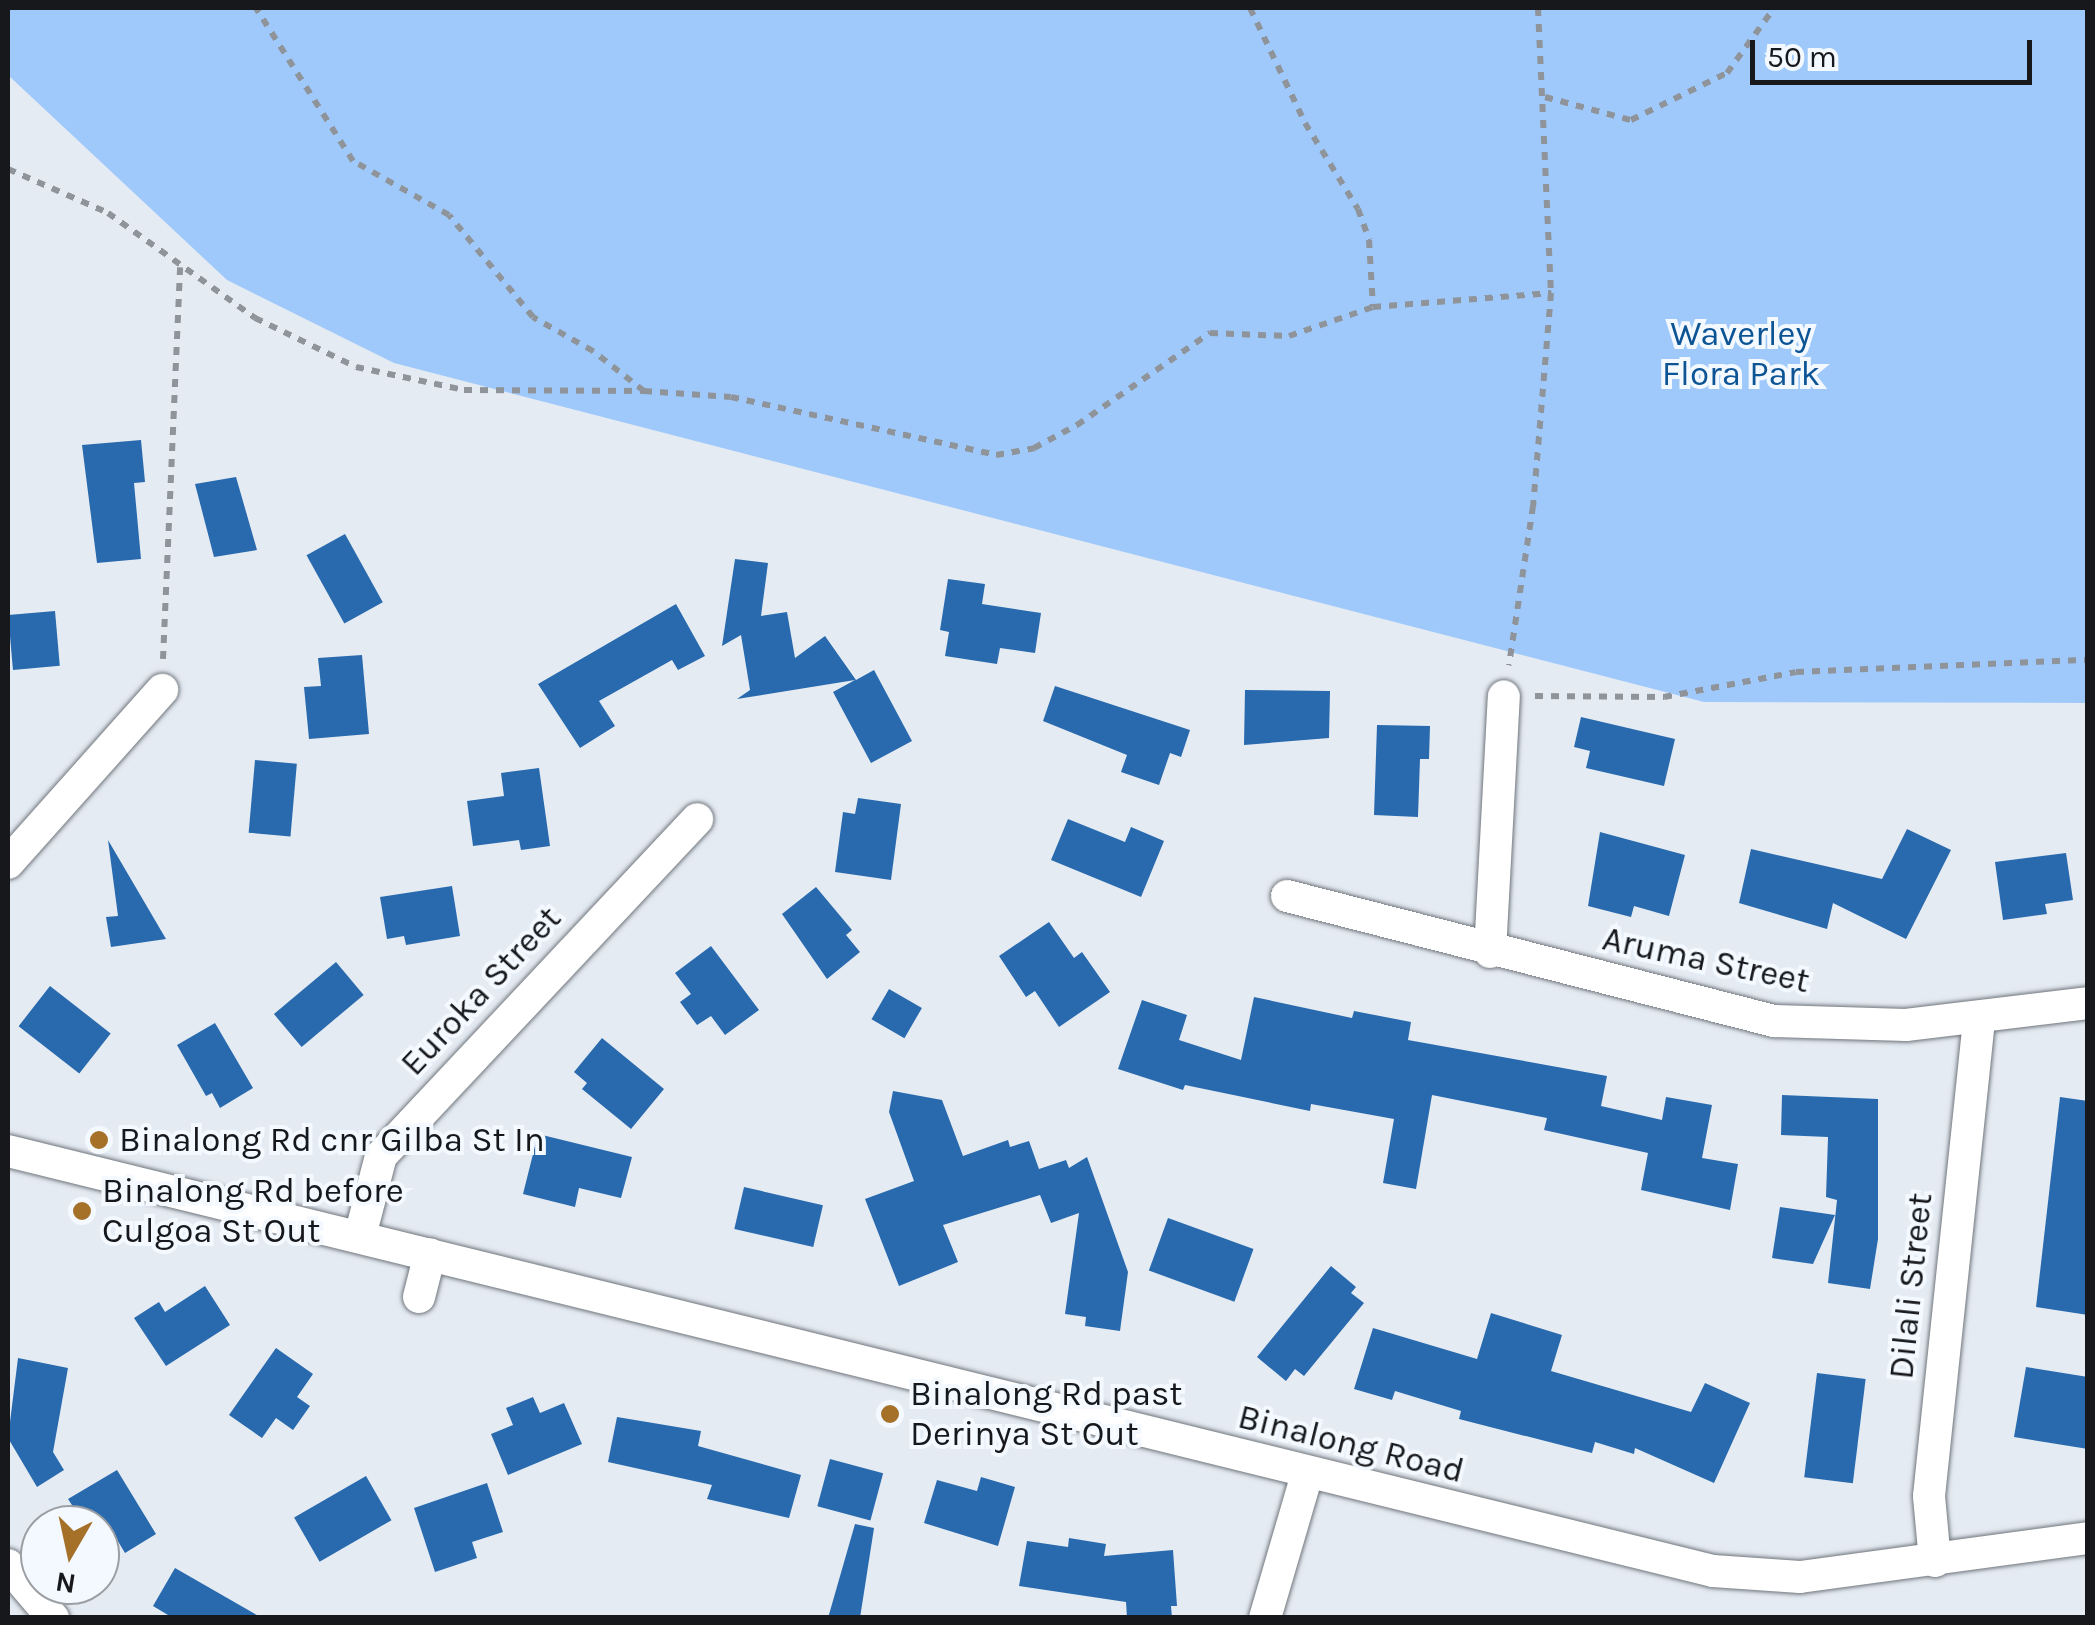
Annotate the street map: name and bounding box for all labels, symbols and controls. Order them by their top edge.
scale bar [1755,20,2038,82]
text: 50 m [1767,39,1837,75]
park label: Waverley Flora Park [1662,313,1820,395]
street label: Euroka Street [392,898,570,1084]
street label: Aruma Street [1599,918,1813,1002]
place label: Binalong Rd cnr Gilba St In [119,1119,545,1161]
marker: Binalong Rd cnr Gilba St In [88,1129,110,1151]
place label: Binalong Rd before Culgoa St Out [102,1170,404,1252]
street label: Dilali Street [1880,1191,1942,1381]
marker: Binalong Rd before Culgoa St Out [71,1200,93,1222]
place label: Binalong Rd past Derinya St Out [910,1373,1182,1455]
street label: Binalong Road [1234,1396,1468,1492]
marker: Binalong Rd past Derinya St Out [879,1403,901,1425]
north arrow [20,1505,120,1605]
text: N [53,1565,78,1601]

